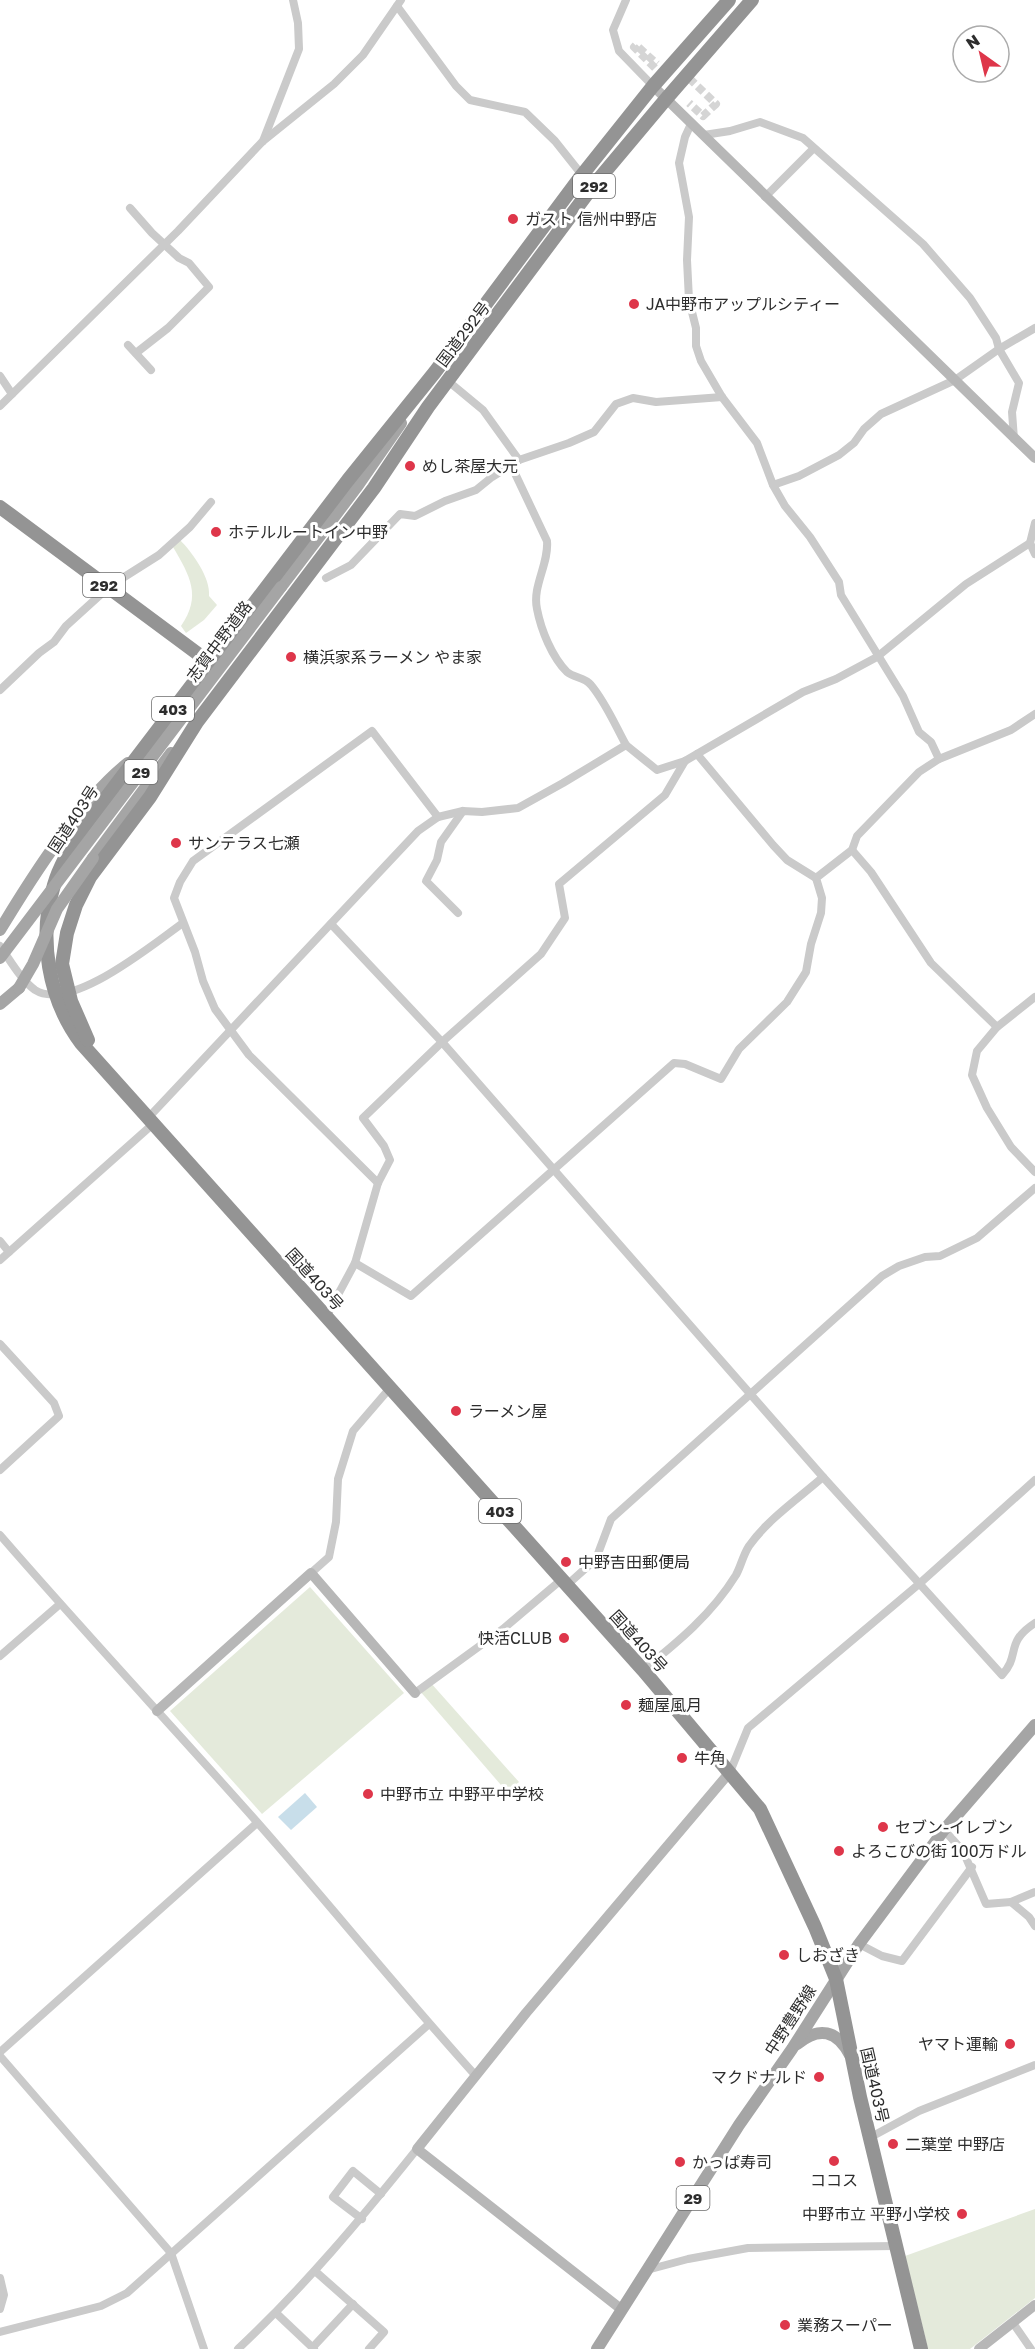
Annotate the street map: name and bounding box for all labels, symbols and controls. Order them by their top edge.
north arrow [951,24,1011,84]
text: N [962,30,983,53]
road number: 292 [573,174,615,198]
place label: ガスト 信州中野店 [525,209,657,229]
marker: ガスト 信州中野店 [506,212,520,226]
place label: JA中野市アップルシティー [646,294,840,314]
marker: JA中野市アップルシティー [627,297,641,311]
street label: 国道292号 [432,298,494,370]
place label: めし茶屋大元 [422,456,518,476]
marker: めし茶屋大元 [403,459,417,473]
place label: ホテルルートイン中野 [228,522,388,542]
marker: ホテルルートイン中野 [209,525,223,539]
road number: 292 [83,573,125,597]
street label: 志賀中野道路 [182,597,256,685]
place label: 横浜家系ラーメン やま家 [303,647,482,667]
marker: 横浜家系ラーメン やま家 [284,650,298,664]
road number: 403 [152,697,194,721]
road number: 29 [124,760,158,784]
street label: 国道403号 [44,781,102,857]
place label: サンテラス七瀬 [188,833,300,853]
marker: サンテラス七瀬 [169,836,183,850]
street label: 国道403号 [282,1244,348,1314]
place label: ラーメン屋 [468,1401,547,1421]
marker: ラーメン屋 [449,1404,463,1418]
road number: 403 [479,1499,521,1523]
place label: 中野吉田郵便局 [578,1552,690,1572]
marker: 中野吉田郵便局 [559,1555,573,1569]
street label: 国道403号 [606,1606,672,1676]
place label: 快活CLUB [478,1628,552,1648]
marker: 快活CLUB [557,1631,571,1645]
place label: 麺屋風月 [638,1695,702,1715]
marker: 麺屋風月 [619,1698,633,1712]
place label: 牛角 [694,1748,726,1768]
marker: 牛角 [675,1751,689,1765]
place label: 中野市立 中野平中学校 [380,1784,544,1804]
marker: 中野市立 中野平中学校 [361,1787,375,1801]
place label: セブン-イレブン [895,1817,1013,1837]
marker: セブン-イレブン [876,1820,890,1834]
place label: よろこびの街 100万ドル [851,1841,1027,1861]
marker: よろこびの街 100万ドル [832,1844,846,1858]
place label: しおざき [796,1945,860,1965]
marker: しおざき [777,1948,791,1962]
street label: 中野豊野線 [760,1981,820,2059]
place label: ヤマト運輸 [918,2034,998,2054]
marker: ヤマト運輸 [1003,2037,1017,2051]
street label: 国道403号 [857,2045,893,2125]
place label: マクドナルド [711,2067,807,2087]
marker: マクドナルド [812,2070,826,2084]
place label: 二葉堂 中野店 [905,2134,1005,2154]
marker: 二葉堂 中野店 [886,2137,900,2151]
place label: かっぱ寿司 [692,2152,772,2172]
marker: ココス [827,2154,841,2168]
marker: かっぱ寿司 [673,2155,687,2169]
place label: ココス [810,2170,858,2190]
road number: 29 [676,2186,710,2210]
place label: 中野市立 平野小学校 [802,2204,950,2224]
marker: 中野市立 平野小学校 [955,2207,969,2221]
place label: 業務スーパー [797,2315,893,2335]
marker: 業務スーパー [778,2318,792,2332]

